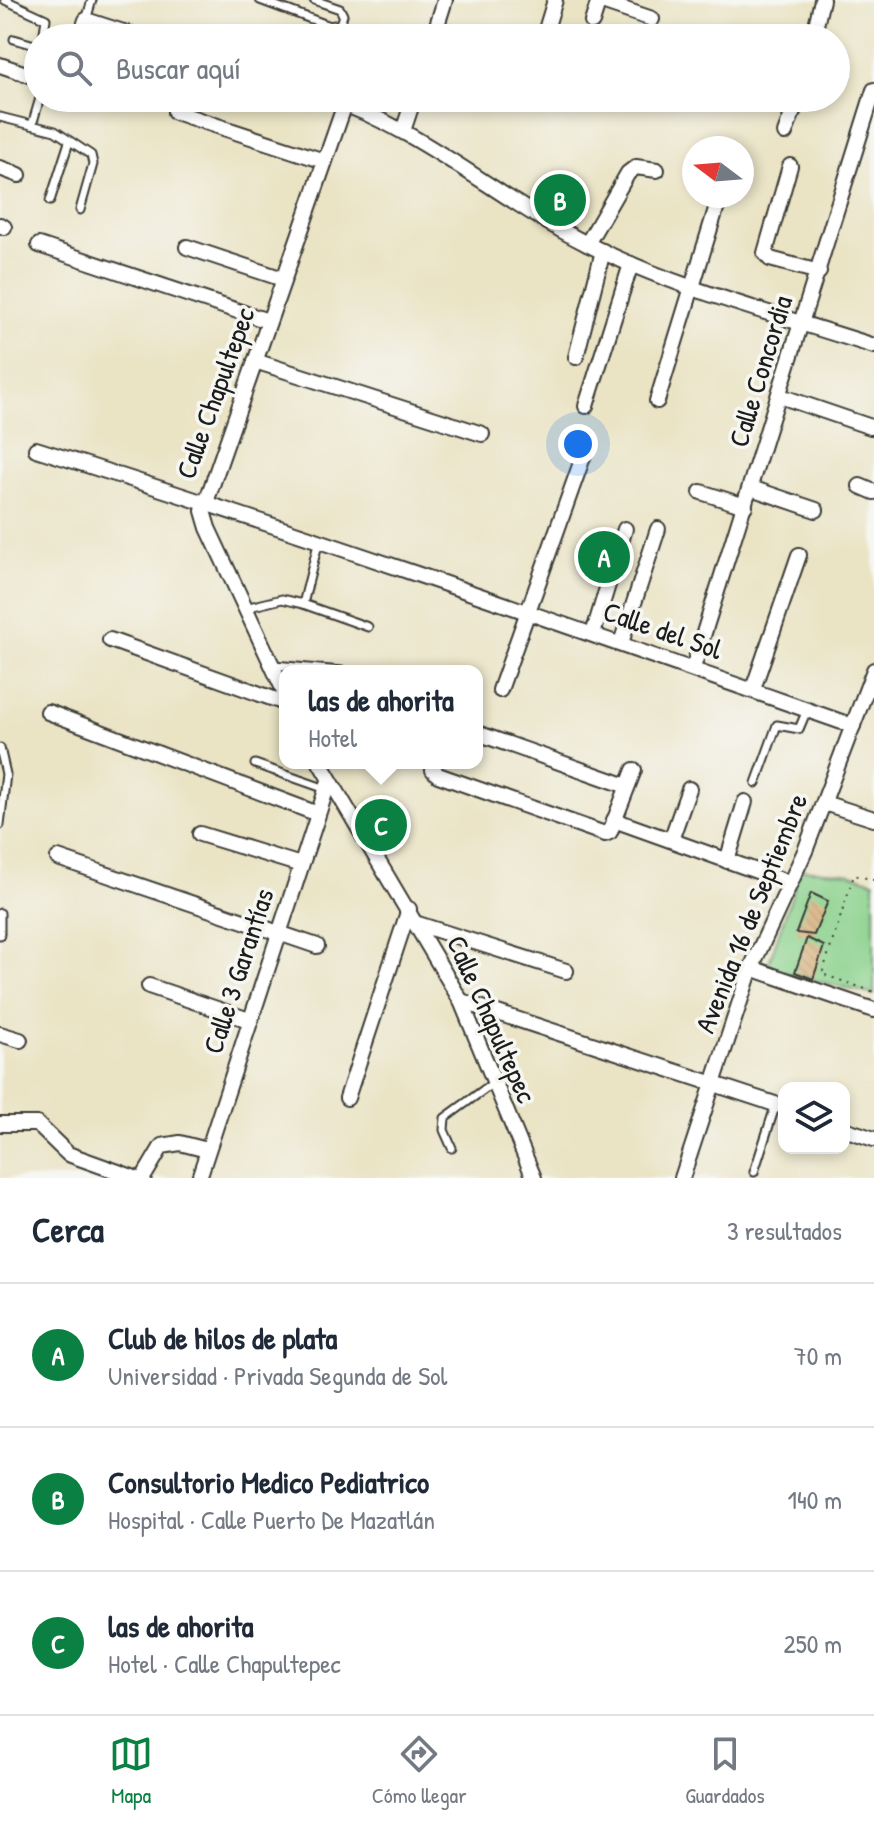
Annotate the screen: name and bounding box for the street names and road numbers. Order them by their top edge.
street label: Calle Concordia [719,291,801,451]
street label: Calle Chapultepec [166,302,264,484]
street label: Calle del Sol [598,592,728,668]
street label: Avenida 16 de Septiembre [686,788,816,1038]
street label: Calle 3 Garantías [193,884,283,1058]
street label: Calle Chapultepec [438,929,546,1109]

